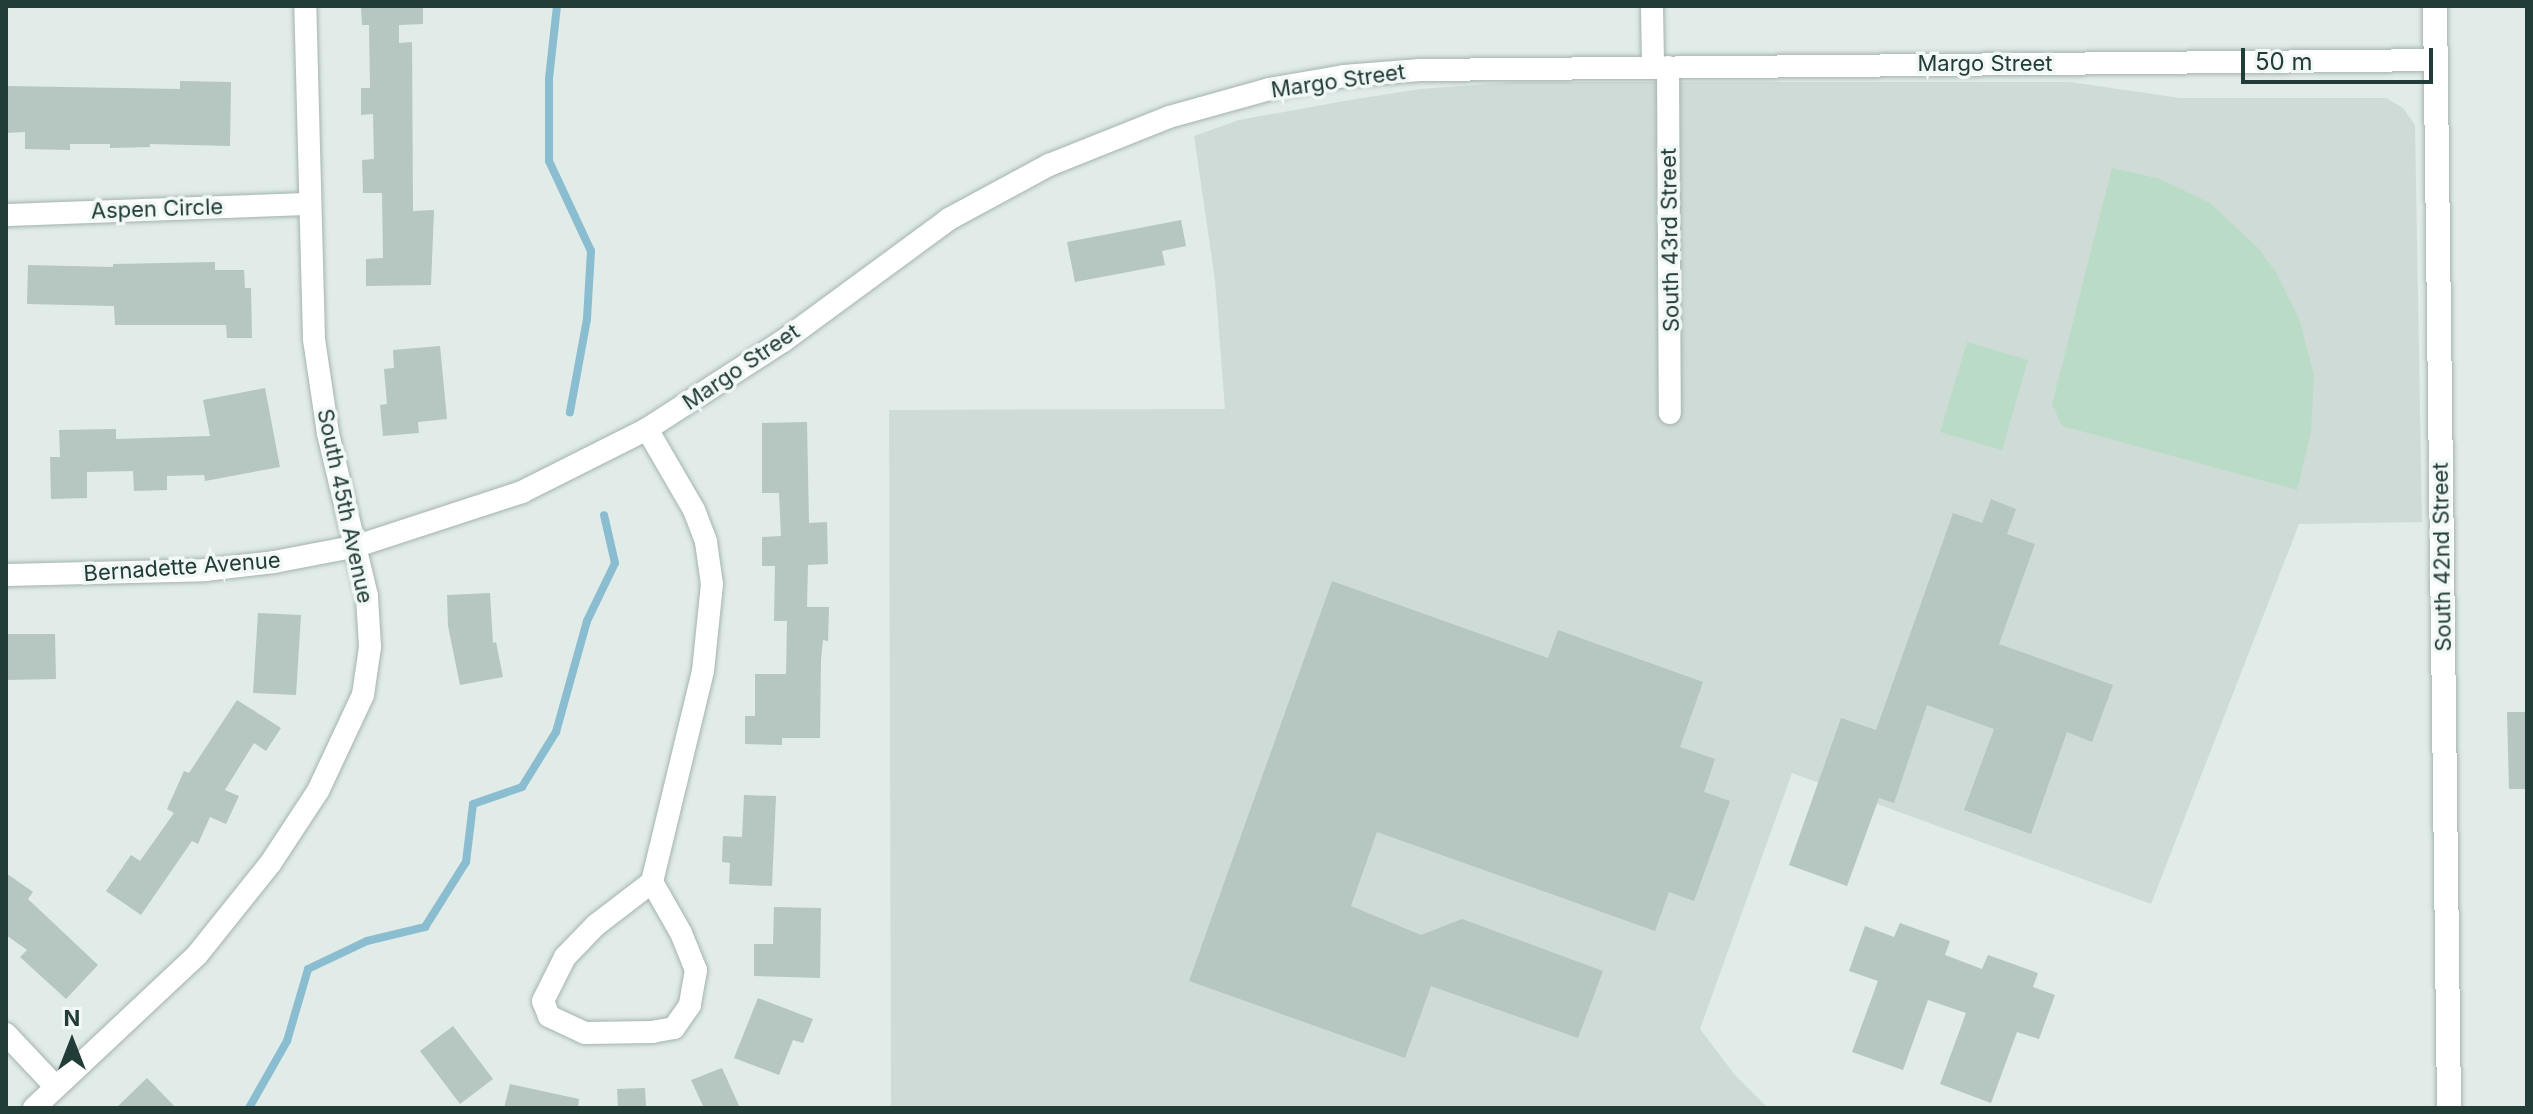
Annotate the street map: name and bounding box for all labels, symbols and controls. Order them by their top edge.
scale bar [2245,32,2437,82]
text: 50 m [2255,47,2313,76]
street label: Margo Street [1917,51,2053,77]
street label: Margo Street [1269,59,1407,103]
street label: South 43rd Street [1655,148,1685,332]
street label: Aspen Circle [90,193,224,225]
street label: Margo Street [678,318,804,416]
street label: South 45th Avenue [312,406,378,606]
street label: South 42nd Street [2427,462,2457,652]
street label: Bernadette Avenue [83,547,281,587]
north arrow [32,1002,112,1082]
text: N [64,1005,80,1031]

